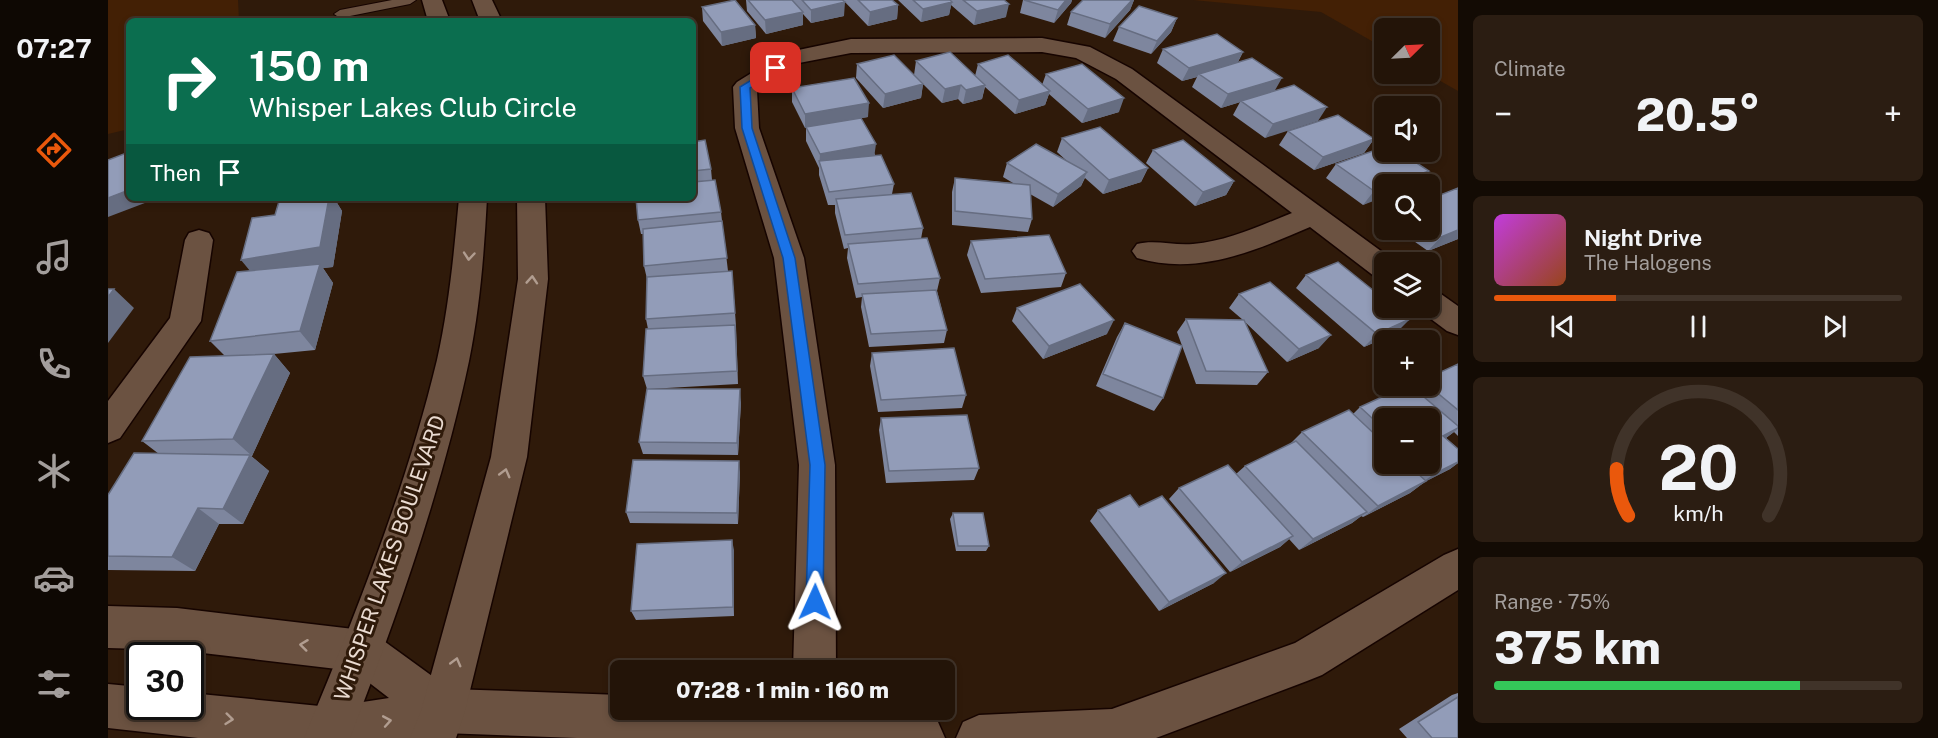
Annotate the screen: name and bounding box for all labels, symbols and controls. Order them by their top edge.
north arrow [1374,18,1440,84]
map controls [1374,18,1440,474]
text: 07:27 [16,32,92,64]
text: 150 m [249,41,369,90]
icon: right [150,42,228,120]
pin [750,42,801,93]
icon: arrive [759,51,792,84]
text: Climate [1494,57,1566,81]
text: 20.5° [1636,88,1760,141]
text: Whisper Lakes Club Circle [249,91,577,123]
text: − [1494,95,1512,133]
text: + [1884,95,1902,133]
button: sound [1374,96,1440,162]
icon: directions [33,129,75,171]
icon: arrive [213,156,246,189]
text: Then [150,160,201,186]
button: search [1374,174,1440,240]
text: Night Drive [1584,225,1702,251]
icon: music [33,236,75,278]
text: The Halogens [1584,251,1712,275]
one-way arrow [463,252,476,261]
button: layers [1374,252,1440,318]
one-way arrow [525,276,538,285]
icon: previous [1546,310,1579,343]
icon: pause [1682,310,1715,343]
icon: next [1818,310,1851,343]
button: + [1374,330,1440,396]
icon: phone [33,343,75,385]
button: − [1374,408,1440,474]
street label: WHISPER LAKES BOULEVARD [329,412,450,704]
text: 20 [1658,432,1738,505]
icon: climate [33,450,75,492]
one-way arrow [498,468,510,479]
text: km/h [1673,502,1723,527]
icon: car [33,557,75,599]
position arrow [783,570,847,634]
text: Range · 75% [1494,590,1610,614]
text: 375 km [1494,621,1661,674]
one-way arrow [300,639,309,652]
speed limit sign: 30 [126,642,204,720]
one-way arrow [449,657,461,668]
icon: filters [33,663,75,705]
text: 07:28 · 1 min · 160 m [676,677,889,703]
one-way arrow [224,712,233,725]
one-way arrow [382,715,391,727]

